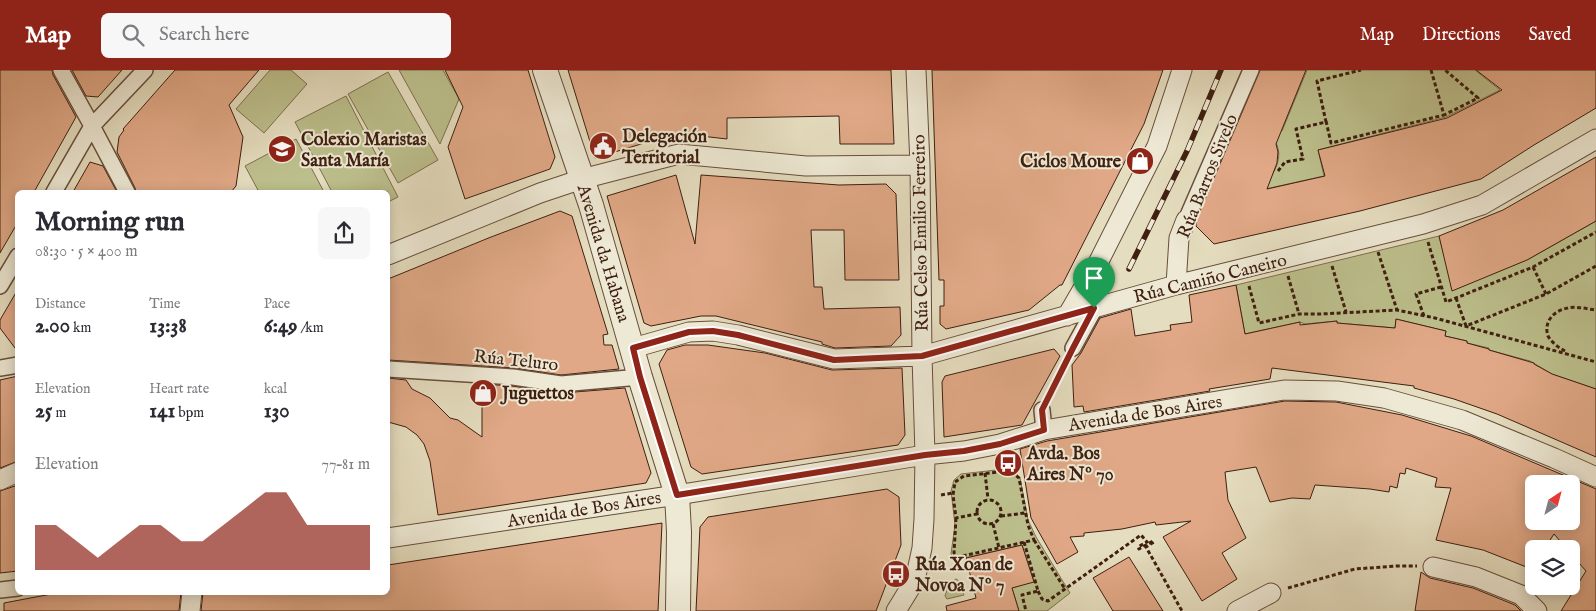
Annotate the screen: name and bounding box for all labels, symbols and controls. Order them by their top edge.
search box [101,13,451,58]
text: Map [25,20,71,51]
icon: search [119,21,147,49]
text: Search here [159,23,250,47]
text: Map [1360,24,1394,47]
text: Directions [1422,24,1500,47]
text: Saved [1528,24,1571,47]
street label: Rúa Barros Sivelo [1173,111,1244,242]
place label: Delegación Territorial [621,126,707,170]
place label: Colexio Maristas Santa María [301,129,427,173]
public building icon: Delegación Territorial [588,131,618,161]
school or university icon: Colexio Maristas Santa María [267,134,297,164]
street label: Rúa Celso Emilio Ferreiro [908,134,935,332]
shop icon: Ciclos Moure [1125,146,1155,176]
place label: Ciclos Moure [1020,151,1122,174]
street label: Avenida da Habana [570,181,635,325]
text: Morning run [35,205,185,240]
button: share [318,207,370,259]
text: 08:30 · 5 × 400 m [35,242,138,262]
street label: Rúa Camiño Caneiro [1131,249,1290,310]
pin [1073,257,1115,308]
icon: arrive [1080,264,1108,292]
text: Distance [35,295,86,313]
text: Time [149,295,180,313]
text: Pace [264,295,290,313]
text: 2.00 [35,313,70,340]
text: 13:38 [149,313,187,340]
text: 6:49 [264,313,298,340]
text: km [70,319,91,337]
text: /km [298,319,324,337]
street label: Rúa Teluro [472,346,560,377]
shop icon: Juguettos [468,378,498,408]
text: Elevation [35,380,91,398]
text: Heart rate [149,380,209,398]
text: kcal [264,380,287,398]
place label: Juguettos [500,383,575,406]
street label: Avenida de Bos Aires [1066,391,1224,438]
text: 25 [35,398,52,425]
text: 141 [149,398,175,425]
text: 130 [264,398,290,425]
text: m [52,404,66,422]
text: bpm [175,404,204,422]
place label: Avda. Bos Aires Nº 70 [1026,443,1114,487]
bus stop icon: Avda. Bos Aires Nº 70 [993,448,1023,478]
text: Elevation [35,455,98,475]
text: 77–81 m [322,455,370,475]
north arrow [1525,475,1580,530]
map controls [1525,475,1580,595]
street label: Avenida de Bos Aires [505,487,663,534]
button: layers [1525,540,1580,595]
place label: Rúa Xoan de Novoa Nº 7 [914,554,1014,598]
bus stop icon: Rúa Xoan de Novoa Nº 7 [881,559,911,589]

